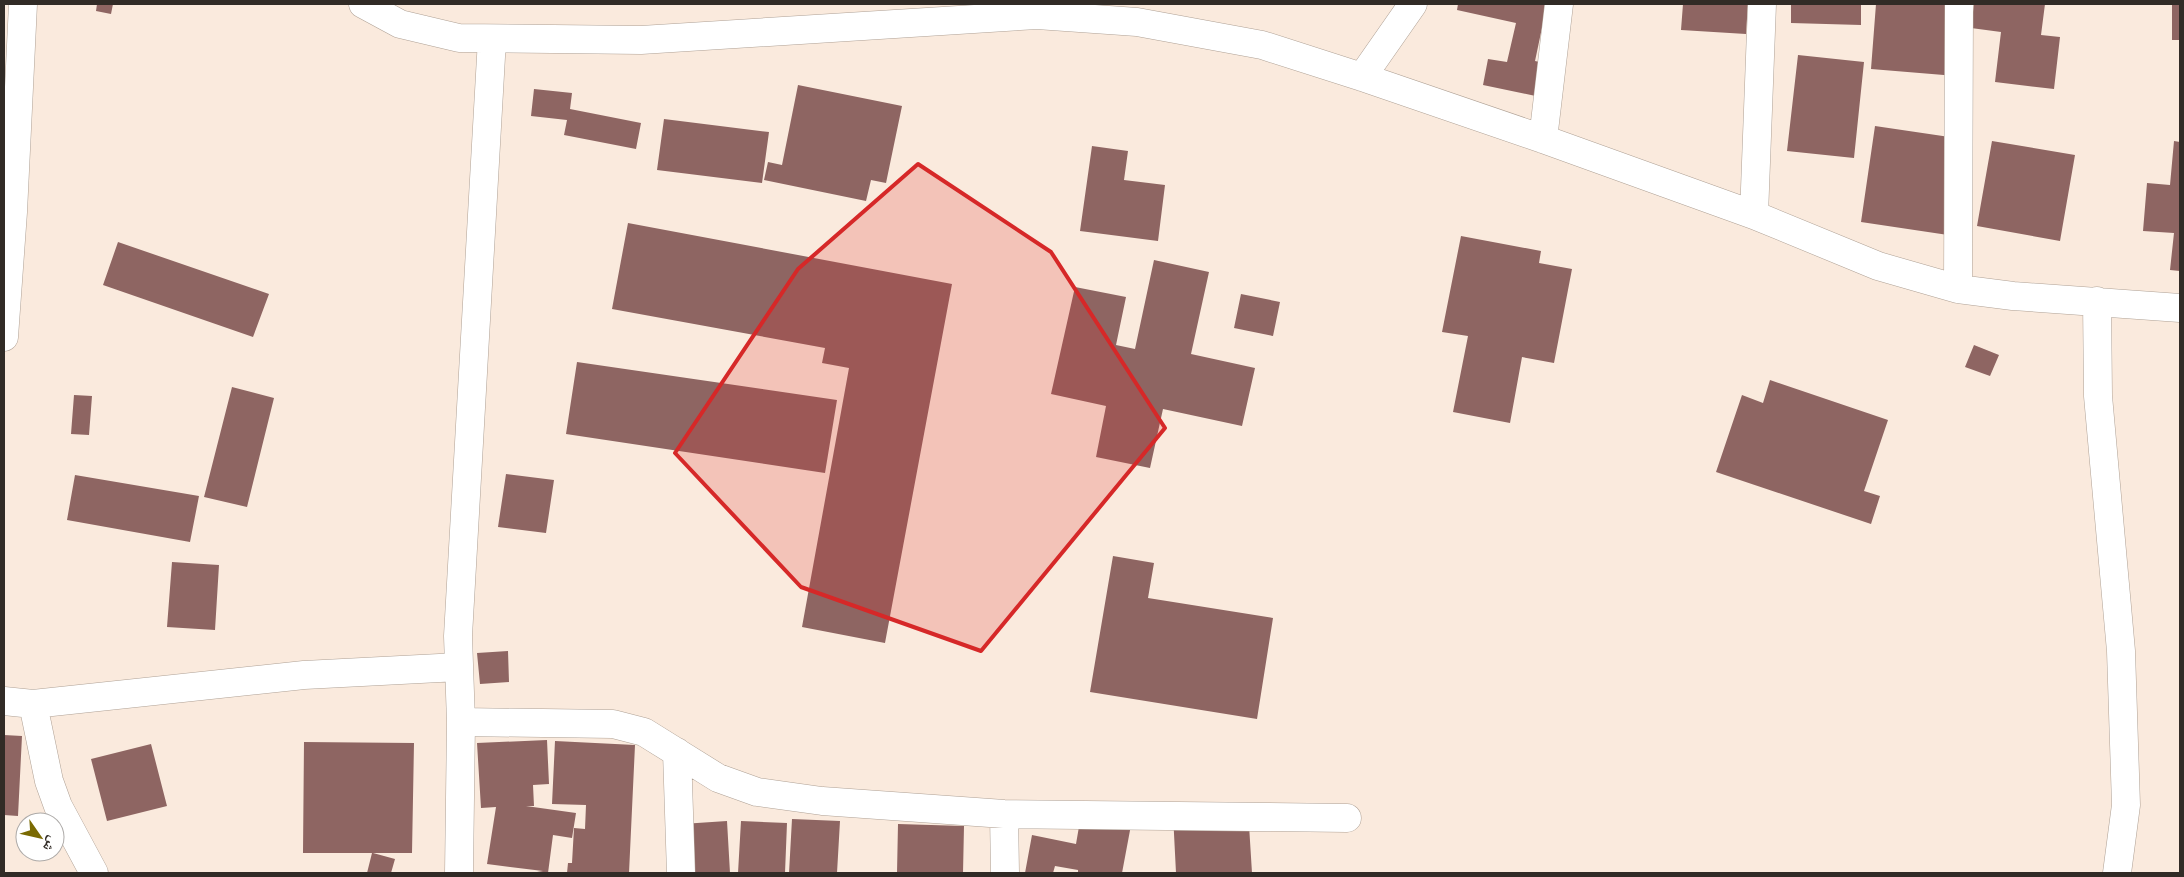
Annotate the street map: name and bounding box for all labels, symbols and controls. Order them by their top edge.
north arrow [15,812,65,862]
text: ش [39,833,62,855]

